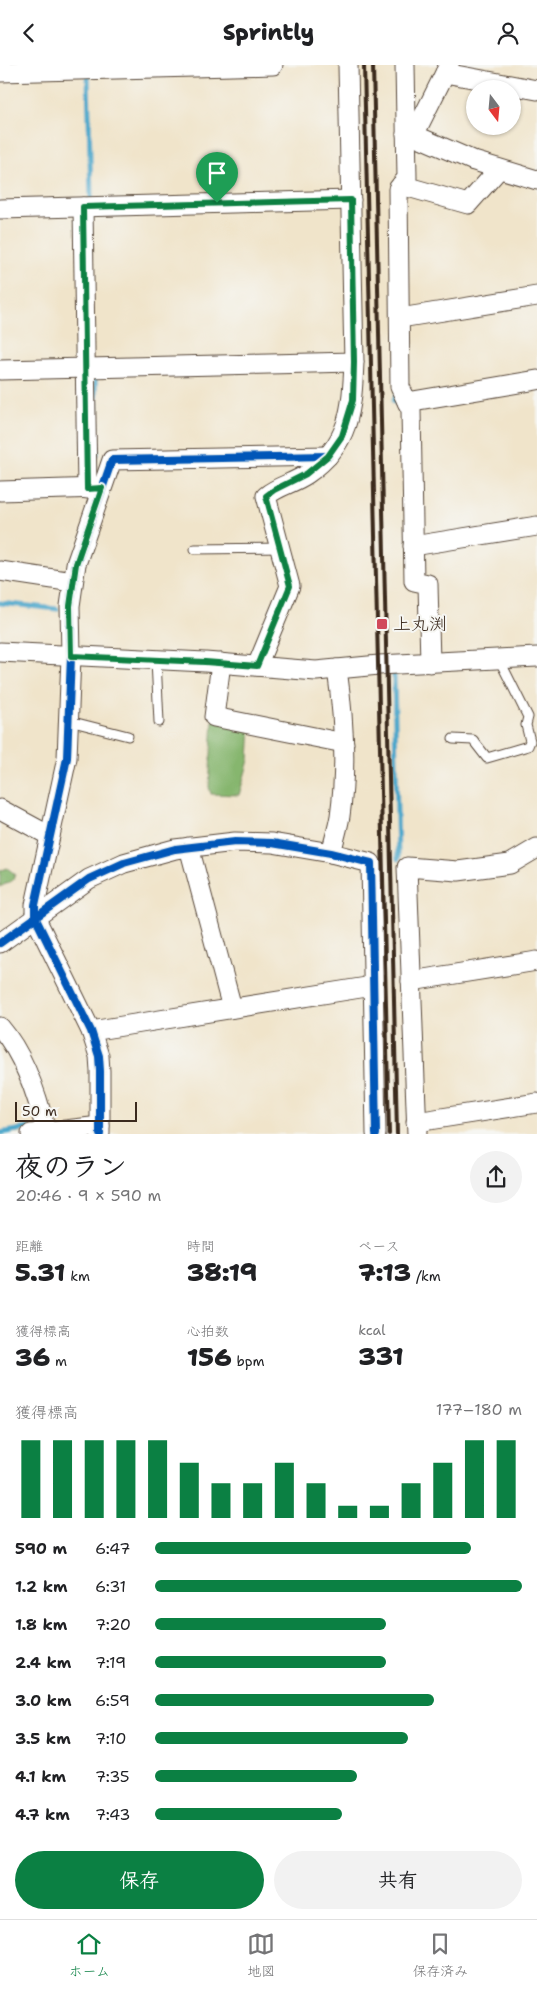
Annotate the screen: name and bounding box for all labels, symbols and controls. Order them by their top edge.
text: Sprintly [223,18,314,47]
icon: back [15,19,43,47]
icon: person [494,19,522,47]
north arrow [466,80,521,135]
map controls [466,80,521,135]
pin [196,152,238,203]
icon: arrive [203,159,231,187]
place label: 上丸渕 [393,612,447,636]
marker: 上丸渕 [375,617,389,631]
scale bar [15,1099,138,1122]
text: 50 m [22,1102,57,1120]
text: 夜のラン [15,1147,127,1185]
button: share [470,1151,522,1203]
text: 20:46 · 9 × 590 m [15,1185,161,1206]
text: 距離 [15,1237,43,1255]
text: 時間 [187,1237,215,1255]
text: ペース [358,1237,400,1255]
text: 5.31 [15,1255,65,1289]
text: 38:19 [187,1255,257,1289]
text: 7:13 [358,1255,411,1289]
text: km [65,1267,90,1285]
text: /km [411,1267,441,1285]
text: kcal [358,1321,386,1339]
text: 獲得標高 [15,1322,71,1340]
text: 心拍数 [187,1322,229,1340]
text: 331 [358,1339,404,1373]
text: 36 [15,1340,50,1374]
text: 156 [187,1340,232,1374]
text: m [50,1352,67,1370]
text: bpm [232,1352,265,1370]
text: 177–180 m [436,1399,522,1420]
text: 獲得標高 [15,1402,79,1423]
text: 590 m [15,1538,67,1559]
text: 6:47 [95,1538,130,1559]
text: 1.2 km [15,1576,68,1597]
text: 6:31 [95,1576,126,1597]
text: 1.8 km [15,1614,67,1635]
text: 7:20 [95,1614,131,1635]
text: 2.4 km [15,1652,71,1673]
text: 7:19 [95,1652,126,1673]
text: 3.0 km [15,1690,71,1711]
text: 6:59 [95,1690,130,1711]
text: 3.5 km [15,1728,71,1749]
text: 7:10 [95,1728,126,1749]
text: 4.1 km [15,1766,66,1787]
text: 7:35 [95,1766,130,1787]
text: 4.7 km [15,1804,70,1825]
text: 7:43 [95,1804,130,1825]
button: 保存 [15,1851,264,1909]
button: 共有 [274,1851,522,1909]
tab: ホーム [69,1930,110,1980]
tab: 地図 [247,1930,275,1980]
tab: 保存済み [412,1930,468,1980]

